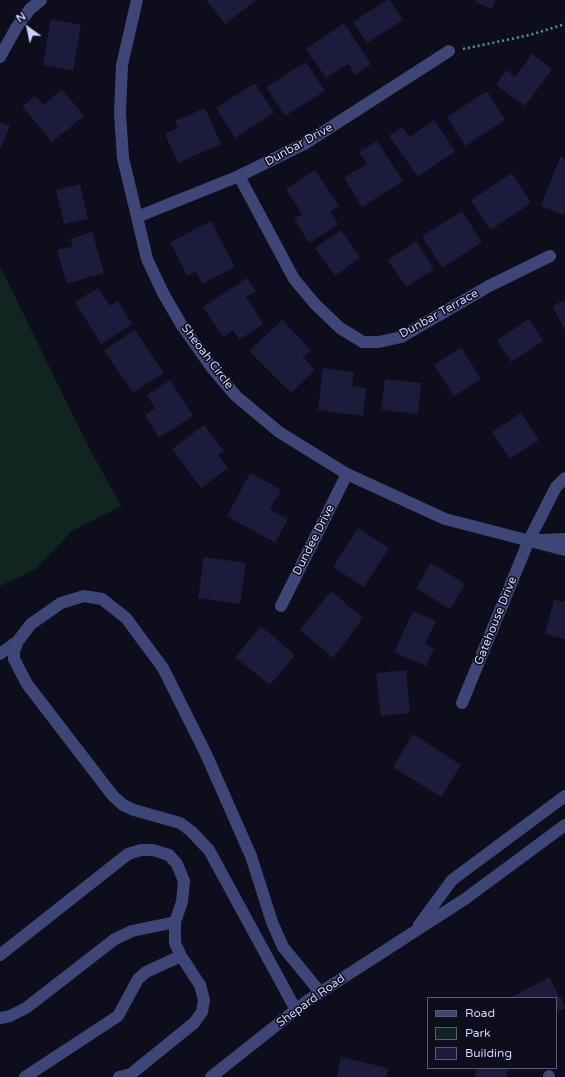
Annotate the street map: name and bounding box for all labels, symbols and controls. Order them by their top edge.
north arrow [8,8,48,48]
text: N [14,10,28,25]
street label: Dunbar Drive [263,120,335,170]
street label: Dunbar Terrace [397,286,481,342]
street label: Sheoah Circle [178,322,236,392]
street label: Dundee Drive [290,502,338,578]
street label: Gatehouse Drive [472,575,520,667]
street label: Shepard Road [274,971,348,1031]
legend [427,997,557,1069]
text: Road [465,1006,495,1020]
text: Park [465,1026,491,1040]
text: Building [465,1046,512,1060]

